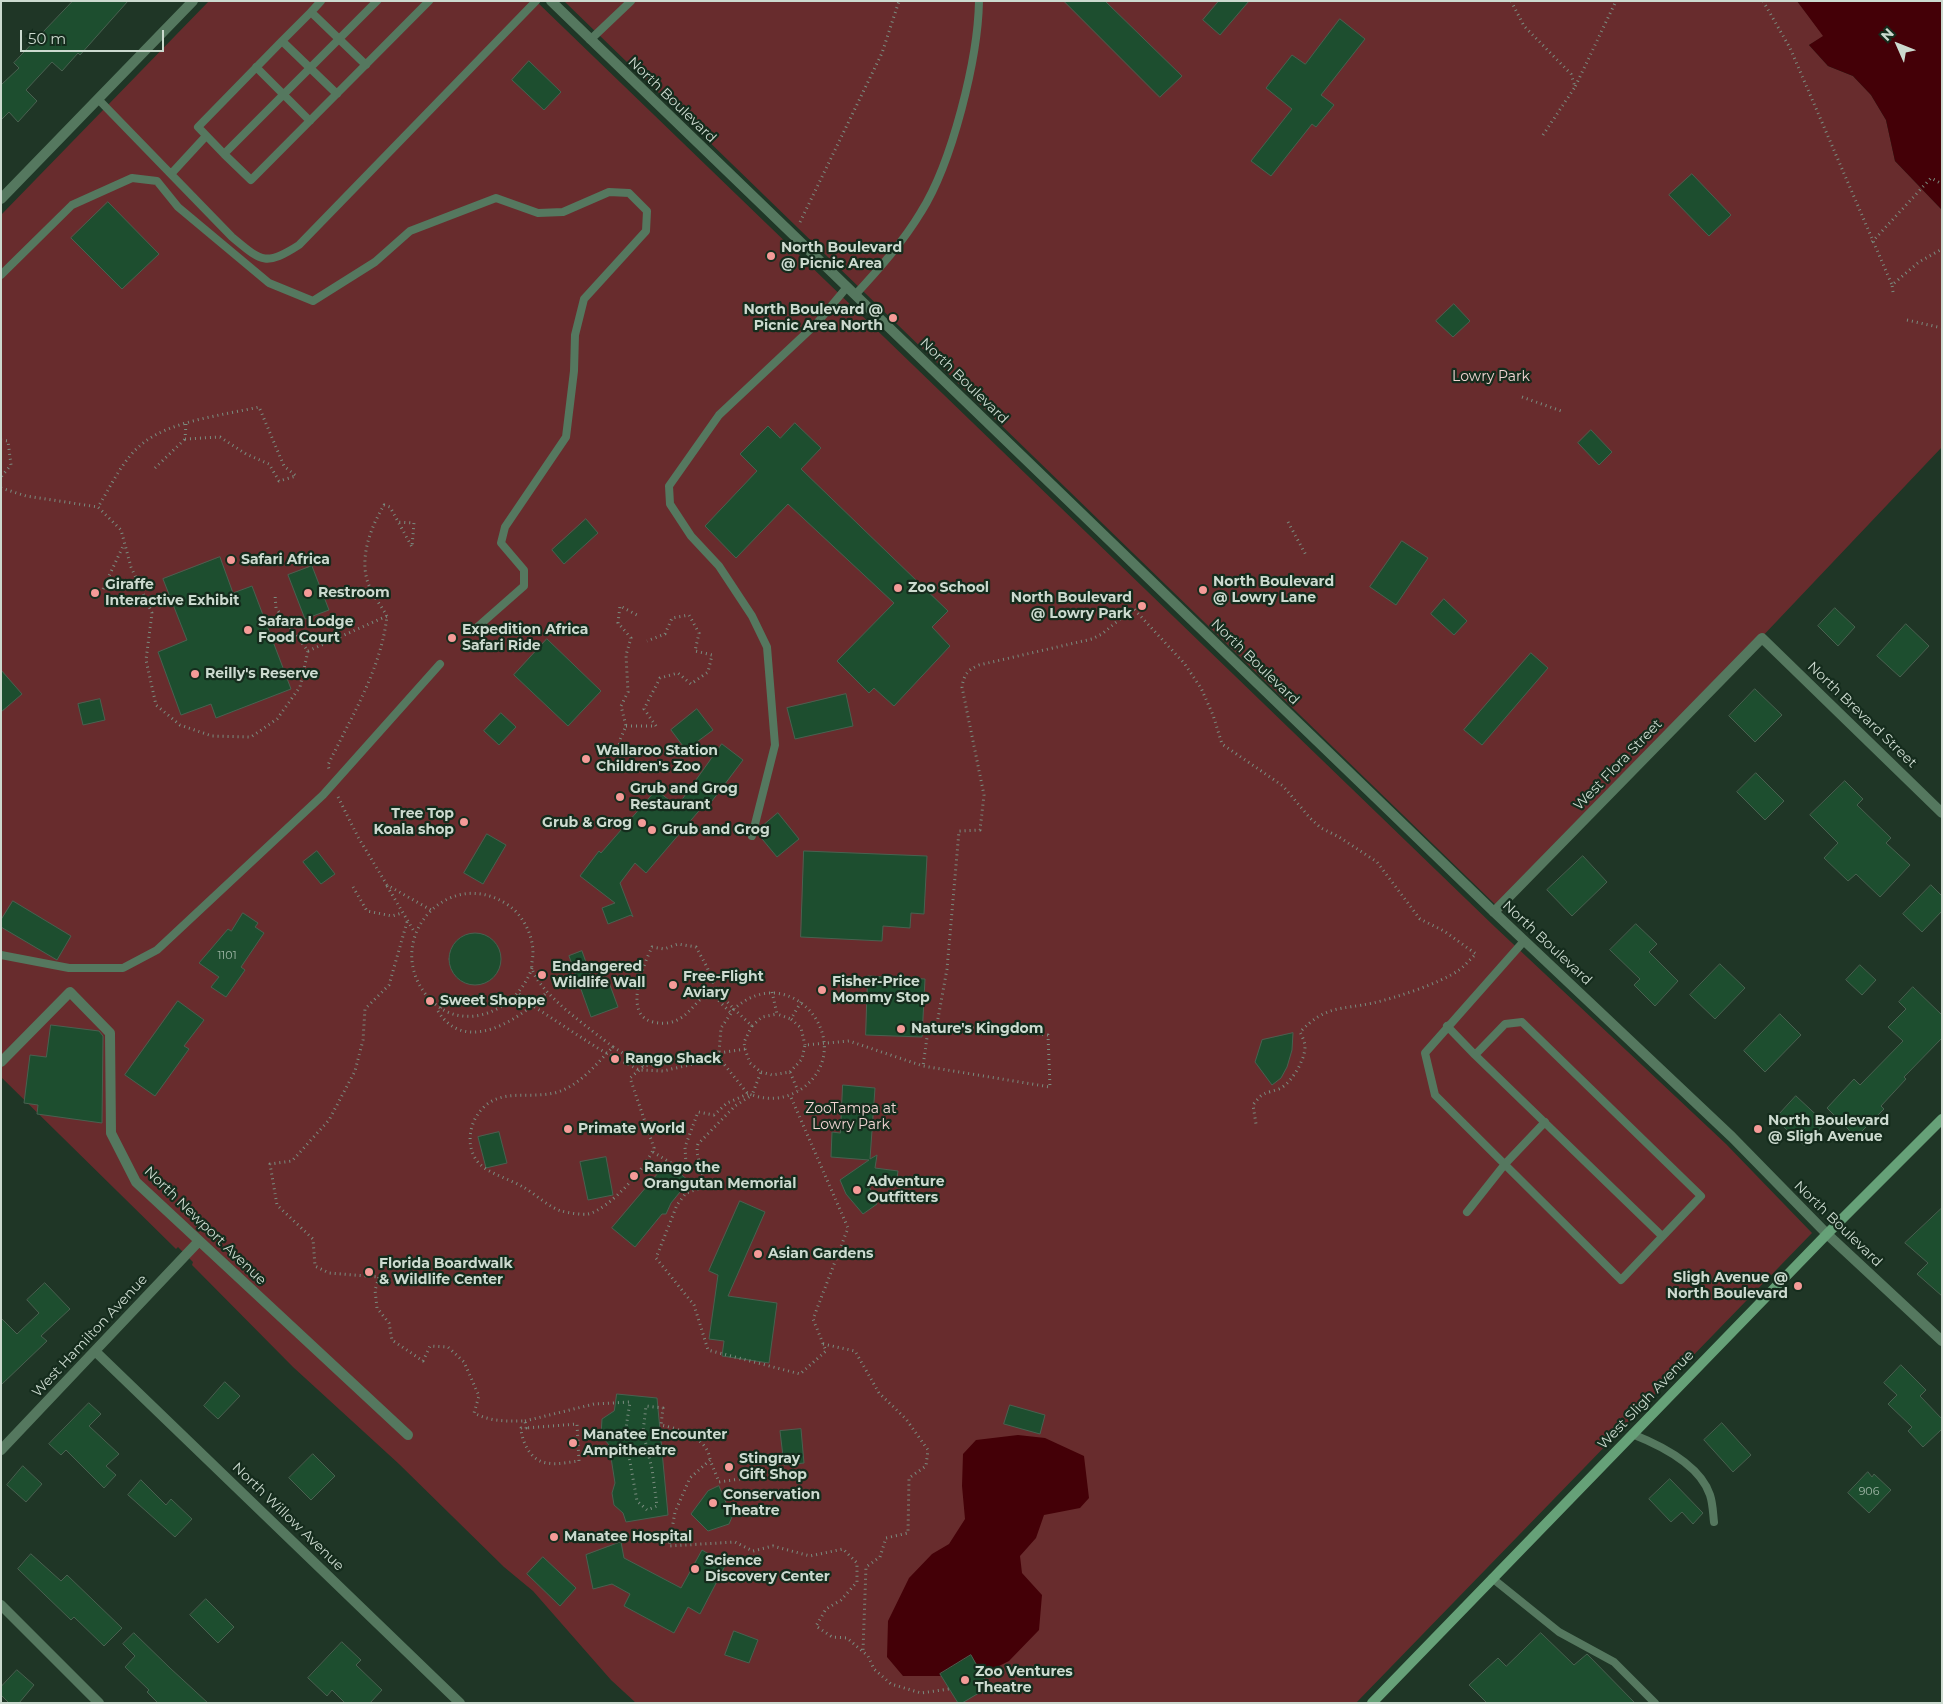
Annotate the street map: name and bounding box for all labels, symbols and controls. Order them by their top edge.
scale bar [22,20,166,52]
north arrow [1873,20,1923,70]
text: N [1877,24,1898,45]
text: 50 m [28,29,66,48]
street label: North Boulevard [624,54,720,146]
place label: North Boulevard @ Picnic Area [781,240,902,272]
marker: North Boulevard @ Picnic Area [765,250,777,262]
place label: North Boulevard @ Picnic Area North [743,302,883,334]
marker: North Boulevard @ Picnic Area North [887,312,899,324]
street label: North Boulevard [916,335,1012,427]
park label: Lowry Park [1452,369,1530,385]
place label: Safari Africa [241,552,330,568]
marker: Safari Africa [225,554,237,566]
place label: North Boulevard @ Lowry Lane [1213,574,1334,606]
place label: Giraffe Interactive Exhibit [105,577,239,610]
place label: Zoo School [908,580,989,596]
marker: Zoo School [892,582,904,594]
marker: North Boulevard @ Lowry Lane [1197,584,1209,596]
place label: Restroom [318,585,390,601]
marker: Giraffe Interactive Exhibit [89,587,101,599]
marker: Restroom [302,587,314,599]
place label: North Boulevard @ Lowry Park [1011,590,1132,622]
marker: North Boulevard @ Lowry Park [1136,600,1148,612]
place label: Safara Lodge Food Court [258,614,353,646]
street label: North Boulevard [1207,616,1303,708]
place label: Expedition Africa Safari Ride [462,622,588,654]
marker: Safara Lodge Food Court [242,624,254,636]
marker: Expedition Africa Safari Ride [446,632,458,644]
street label: North Brevard Street [1804,658,1920,772]
place label: Reilly's Reserve [205,666,318,682]
marker: Reilly's Reserve [189,668,201,680]
street label: West Flora Street [1570,716,1666,814]
place label: Wallaroo Station Children's Zoo [596,743,718,776]
marker: Wallaroo Station Children's Zoo [580,753,592,765]
place label: Grub and Grog Restaurant [630,781,738,814]
marker: Grub and Grog Restaurant [614,791,626,803]
place label: Tree Top Koala shop [373,806,454,839]
place label: Grub & Grog [542,815,632,831]
marker: Tree Top Koala shop [458,816,470,828]
marker: Grub & Grog [636,817,648,829]
place label: Grub and Grog [662,822,770,838]
marker: Grub and Grog [646,824,658,836]
street label: North Boulevard [1499,897,1595,989]
house number: 1101 [217,949,237,963]
place label: Endangered Wildlife Wall [552,959,645,992]
marker: Endangered Wildlife Wall [536,969,548,981]
place label: Free-Flight Aviary [683,969,764,1002]
place label: Fisher-Price Mommy Stop [832,974,930,1006]
marker: Free-Flight Aviary [667,979,679,991]
marker: Fisher-Price Mommy Stop [816,984,828,996]
place label: Sweet Shoppe [440,993,545,1009]
marker: Sweet Shoppe [424,995,436,1007]
place label: Nature's Kingdom [911,1021,1043,1037]
marker: Nature's Kingdom [895,1023,907,1035]
place label: Rango Shack [625,1051,721,1067]
marker: Rango Shack [609,1053,621,1065]
park label: ZooTampa at Lowry Park [805,1101,897,1134]
place label: North Boulevard @ Sligh Avenue [1768,1113,1889,1146]
place label: Primate World [578,1121,685,1137]
marker: Primate World [562,1123,574,1135]
marker: North Boulevard @ Sligh Avenue [1752,1123,1764,1135]
place label: Rango the Orangutan Memorial [644,1160,796,1192]
street label: North Newport Avenue [141,1163,269,1289]
marker: Rango the Orangutan Memorial [628,1170,640,1182]
place label: Adventure Outfitters [867,1174,944,1206]
street label: North Boulevard [1790,1178,1886,1270]
marker: Adventure Outfitters [851,1184,863,1196]
place label: Asian Gardens [768,1246,874,1262]
marker: Asian Gardens [752,1248,764,1260]
place label: Florida Boardwalk & Wildlife Center [379,1256,513,1288]
marker: Florida Boardwalk & Wildlife Center [363,1266,375,1278]
place label: Sligh Avenue @ North Boulevard [1667,1270,1788,1302]
street label: West Hamilton Avenue [29,1271,151,1401]
marker: Sligh Avenue @ North Boulevard [1792,1280,1804,1292]
street label: West Sligh Avenue [1594,1347,1698,1453]
place label: Manatee Encounter Ampitheatre [583,1427,727,1460]
marker: Manatee Encounter Ampitheatre [567,1437,579,1449]
place label: Stingray Gift Shop [739,1451,807,1484]
street label: North Willow Avenue [229,1459,347,1575]
marker: Stingray Gift Shop [723,1461,735,1473]
house number: 906 [1859,1485,1879,1499]
place label: Conservation Theatre [723,1487,820,1520]
marker: Conservation Theatre [707,1497,719,1509]
place label: Manatee Hospital [564,1529,692,1545]
marker: Manatee Hospital [548,1531,560,1543]
place label: Science Discovery Center [705,1553,830,1585]
marker: Science Discovery Center [689,1563,701,1575]
place label: Zoo Ventures Theatre [975,1664,1073,1696]
marker: Zoo Ventures Theatre [959,1674,971,1686]

